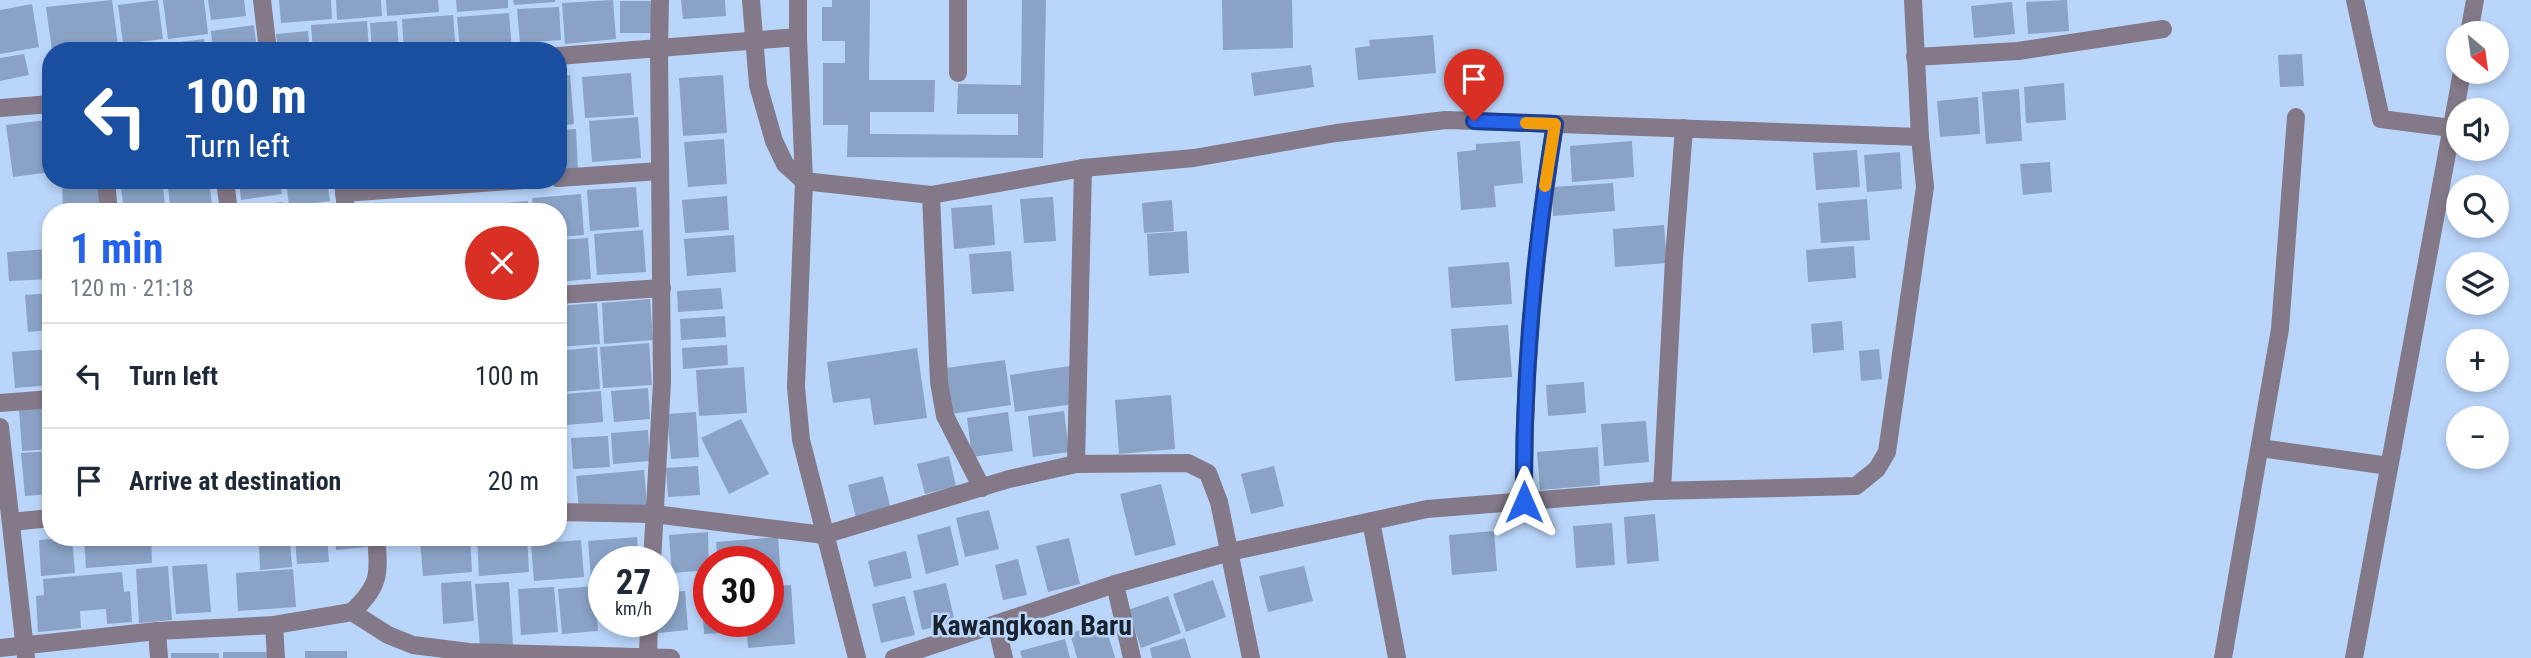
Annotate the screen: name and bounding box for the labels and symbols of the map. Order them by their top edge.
north arrow [2446,21,2510,84]
pin [1444,49,1504,121]
position arrow [1487,465,1561,539]
speed limit sign: 30 [693,546,784,637]
district label: Kawangkoan Baru [932,609,1132,642]

